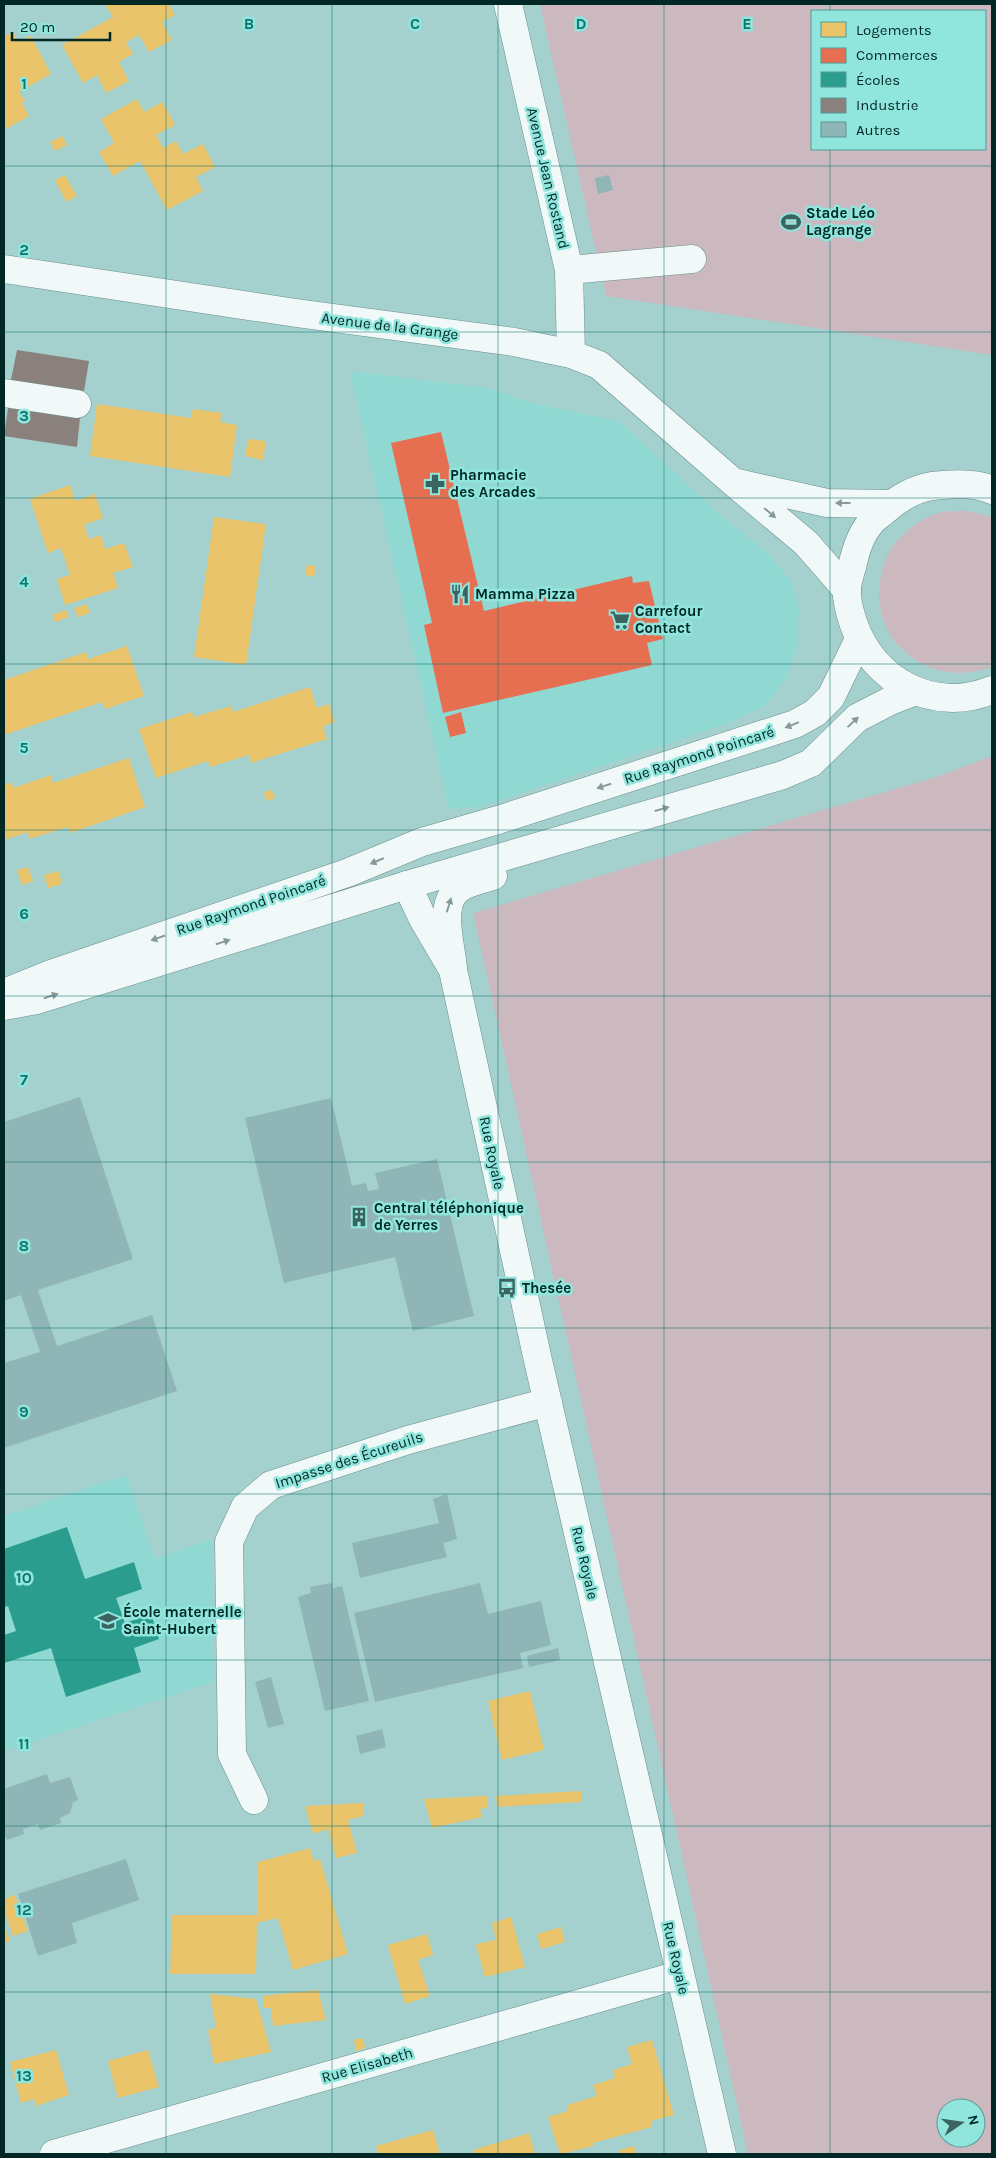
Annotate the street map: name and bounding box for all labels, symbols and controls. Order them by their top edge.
scale bar [12,10,110,42]
legend [811,10,986,150]
text: B [244,14,254,33]
text: C [410,14,420,33]
text: D [576,14,587,33]
text: E [742,14,752,33]
text: 20 m [20,18,55,36]
text: Logements [856,21,932,39]
text: Commerces [856,46,938,64]
text: Écoles [856,71,900,89]
text: 1 [21,74,27,93]
text: Industrie [856,96,918,114]
street label: Avenue Jean Rostand [523,105,573,251]
text: Autres [856,121,900,139]
place label: Stade Léo Lagrange [806,204,875,239]
sports icon: Stade Léo Lagrange [780,211,802,233]
text: 2 [19,240,29,259]
street label: Avenue de la Grange [321,309,459,343]
text: 3 [19,406,29,425]
place label: Pharmacie des Arcades [450,466,536,501]
pharmacy icon: Pharmacie des Arcades [424,473,446,495]
one-way arrow [835,499,851,507]
one-way arrow [763,507,776,518]
text: 4 [19,572,29,591]
restaurant icon: Mamma Pizza [449,583,471,605]
place label: Mamma Pizza [475,585,575,603]
place label: Carrefour Contact [635,602,702,637]
supermarket icon: Carrefour Contact [609,609,631,631]
one-way arrow [847,717,860,728]
one-way arrow [785,721,799,729]
street label: Rue Raymond Poincaré [622,722,776,788]
text: 5 [19,738,29,757]
one-way arrow [597,783,612,790]
one-way arrow [654,805,669,813]
one-way arrow [370,857,384,865]
street label: Rue Raymond Poincaré [174,871,328,939]
one-way arrow [445,897,453,912]
text: 6 [19,904,29,923]
one-way arrow [150,934,165,942]
one-way arrow [216,938,231,946]
one-way arrow [44,991,59,999]
text: 7 [20,1070,28,1089]
street label: Rue Royale [475,1115,509,1191]
place label: Central téléphonique de Yerres [374,1199,524,1234]
building icon: Central téléphonique de Yerres [348,1206,370,1228]
text: 8 [19,1236,29,1255]
bus stop icon: Thesée [496,1277,518,1299]
place label: Thesée [522,1279,571,1297]
text: 9 [19,1402,29,1421]
street label: Impasse des Écureuils [273,1428,425,1492]
street label: Rue Royale [568,1525,602,1601]
text: 10 [16,1568,32,1587]
place label: École maternelle Saint-Hubert [123,1602,242,1638]
school or university icon: École maternelle Saint-Hubert [97,1610,119,1632]
text: 11 [18,1734,30,1753]
text: 12 [16,1900,32,1919]
street label: Rue Royale [659,1920,693,1996]
street label: Rue Elisabeth [319,2043,415,2087]
text: 13 [16,2066,32,2085]
north arrow [936,2098,986,2148]
text: N [964,2113,983,2127]

